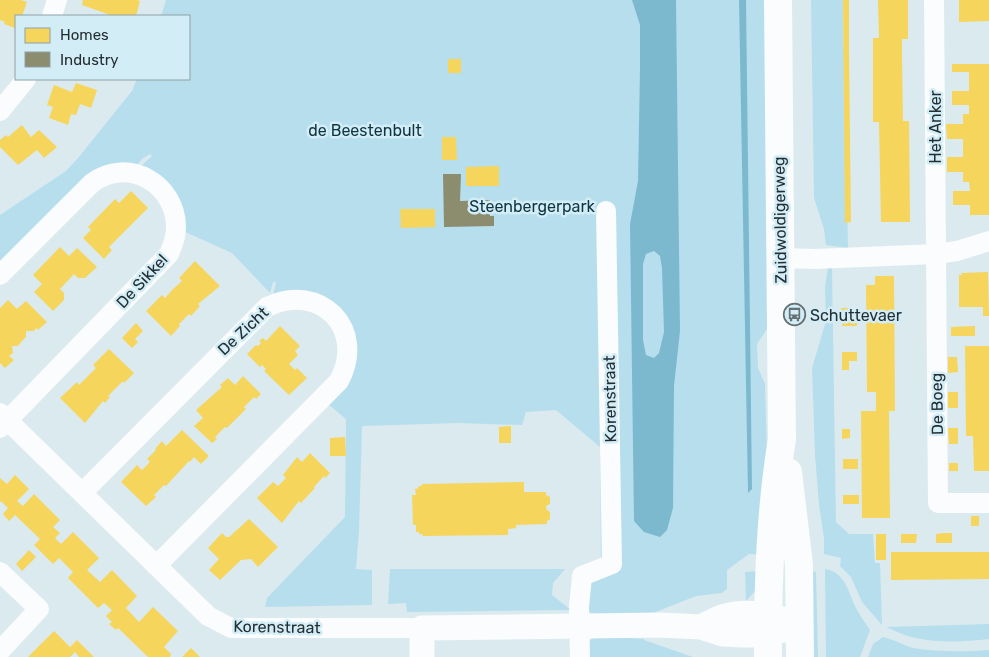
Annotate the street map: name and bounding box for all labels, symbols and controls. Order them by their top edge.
legend [15,15,190,80]
text: Homes [60,26,109,44]
text: Industry [60,51,119,69]
street label: Het Anker [926,90,945,164]
park label: de Beestenbult [308,121,422,140]
street label: Zuidwoldigerweg [769,156,791,284]
park label: Steenbergerpark [469,197,595,216]
street label: De Sikkel [112,250,172,312]
street label: De Zicht [214,303,272,359]
bus stop icon: Schuttevaer [782,303,806,327]
place label: Schuttevaer [810,306,902,325]
street label: Korenstraat [600,355,620,443]
street label: De Boeg [927,373,947,435]
street label: Korenstraat [233,617,321,637]

